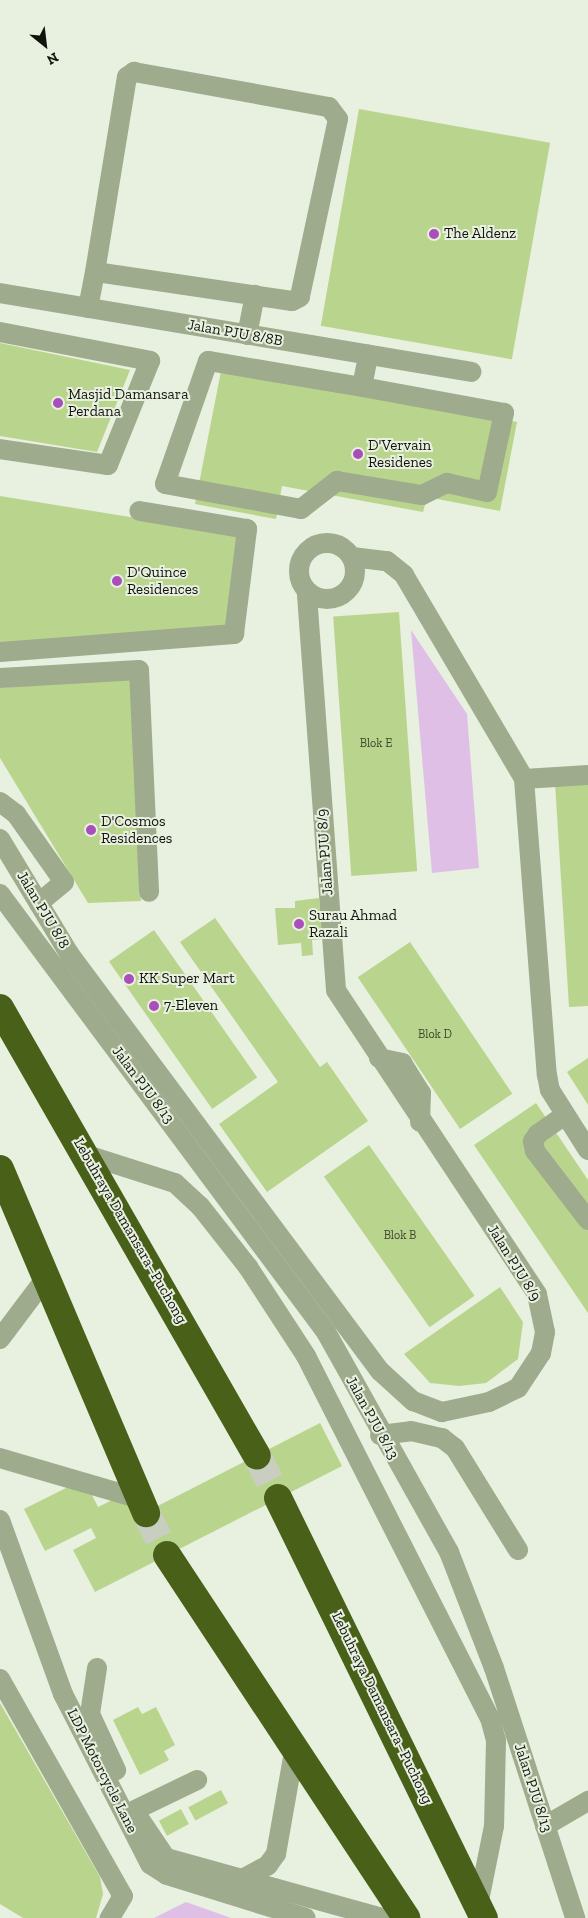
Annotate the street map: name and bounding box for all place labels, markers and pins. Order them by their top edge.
place label: The Aldenz [444,225,517,243]
marker: The Aldenz [428,228,440,240]
place label: Masjid Damansara Perdana [68,385,188,420]
marker: Masjid Damansara Perdana [52,397,64,409]
place label: D'Vervain Residenes [368,436,432,471]
marker: D'Vervain Residenes [352,448,364,460]
place label: D'Quince Residences [127,563,198,598]
marker: D'Quince Residences [111,575,123,587]
place label: D'Cosmos Residences [101,812,172,847]
marker: D'Cosmos Residences [85,824,97,836]
place label: Surau Ahmad Razali [309,906,397,941]
marker: Surau Ahmad Razali [293,918,305,930]
place label: KK Super Mart [139,970,235,988]
marker: KK Super Mart [123,973,135,985]
place label: 7-Eleven [164,997,218,1015]
marker: 7-Eleven [148,1000,160,1012]

